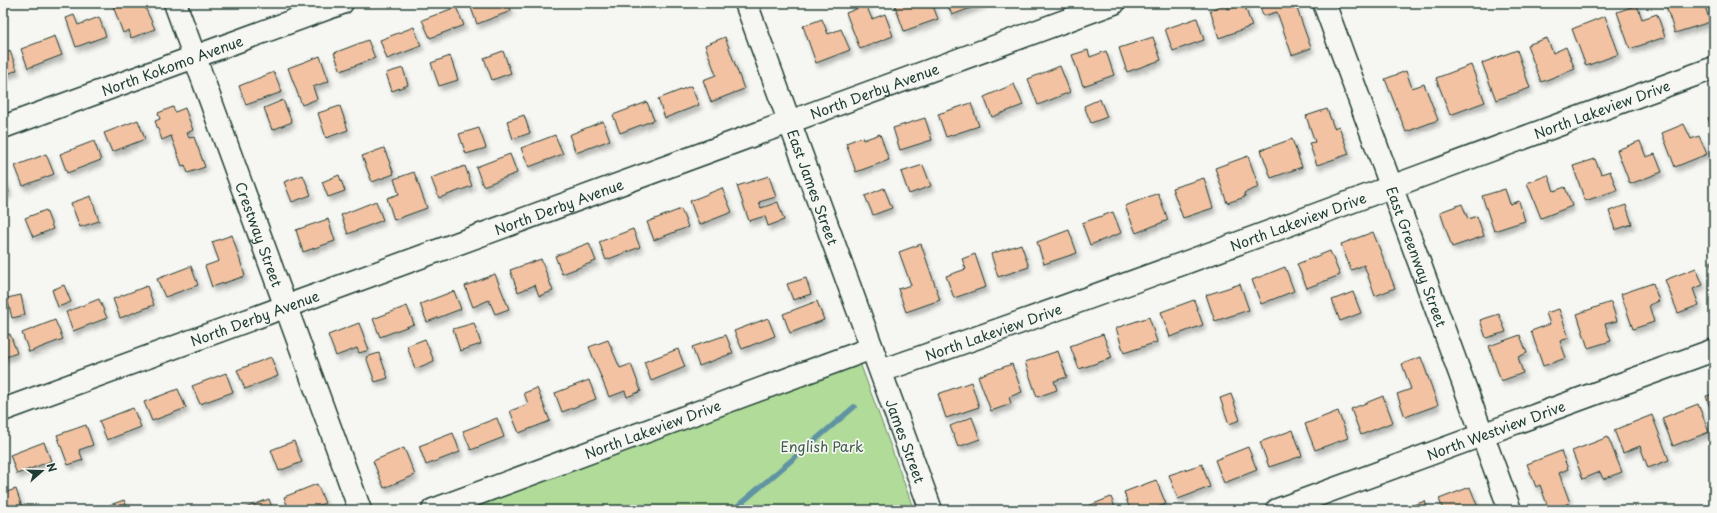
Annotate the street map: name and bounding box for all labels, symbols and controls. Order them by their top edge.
street label: North Kokomo Avenue [98,30,246,101]
street label: North Derby Avenue [807,57,942,124]
street label: North Lakeview Drive [1531,74,1673,144]
street label: East James Street [782,126,844,248]
street label: North Derby Avenue [491,173,627,240]
street label: Crestway Street [231,179,288,290]
street label: East Greenway Street [1382,183,1452,330]
street label: North Lakeview Drive [1227,187,1369,256]
street label: North Derby Avenue [187,284,322,351]
street label: North Lakeview Drive [922,298,1065,365]
street label: North Lakeview Drive [582,394,724,464]
street label: North Westview Drive [1424,395,1568,465]
street label: James Street [881,396,931,486]
park label: English Park [780,436,864,457]
north arrow [22,451,62,491]
text: N [42,460,61,475]

